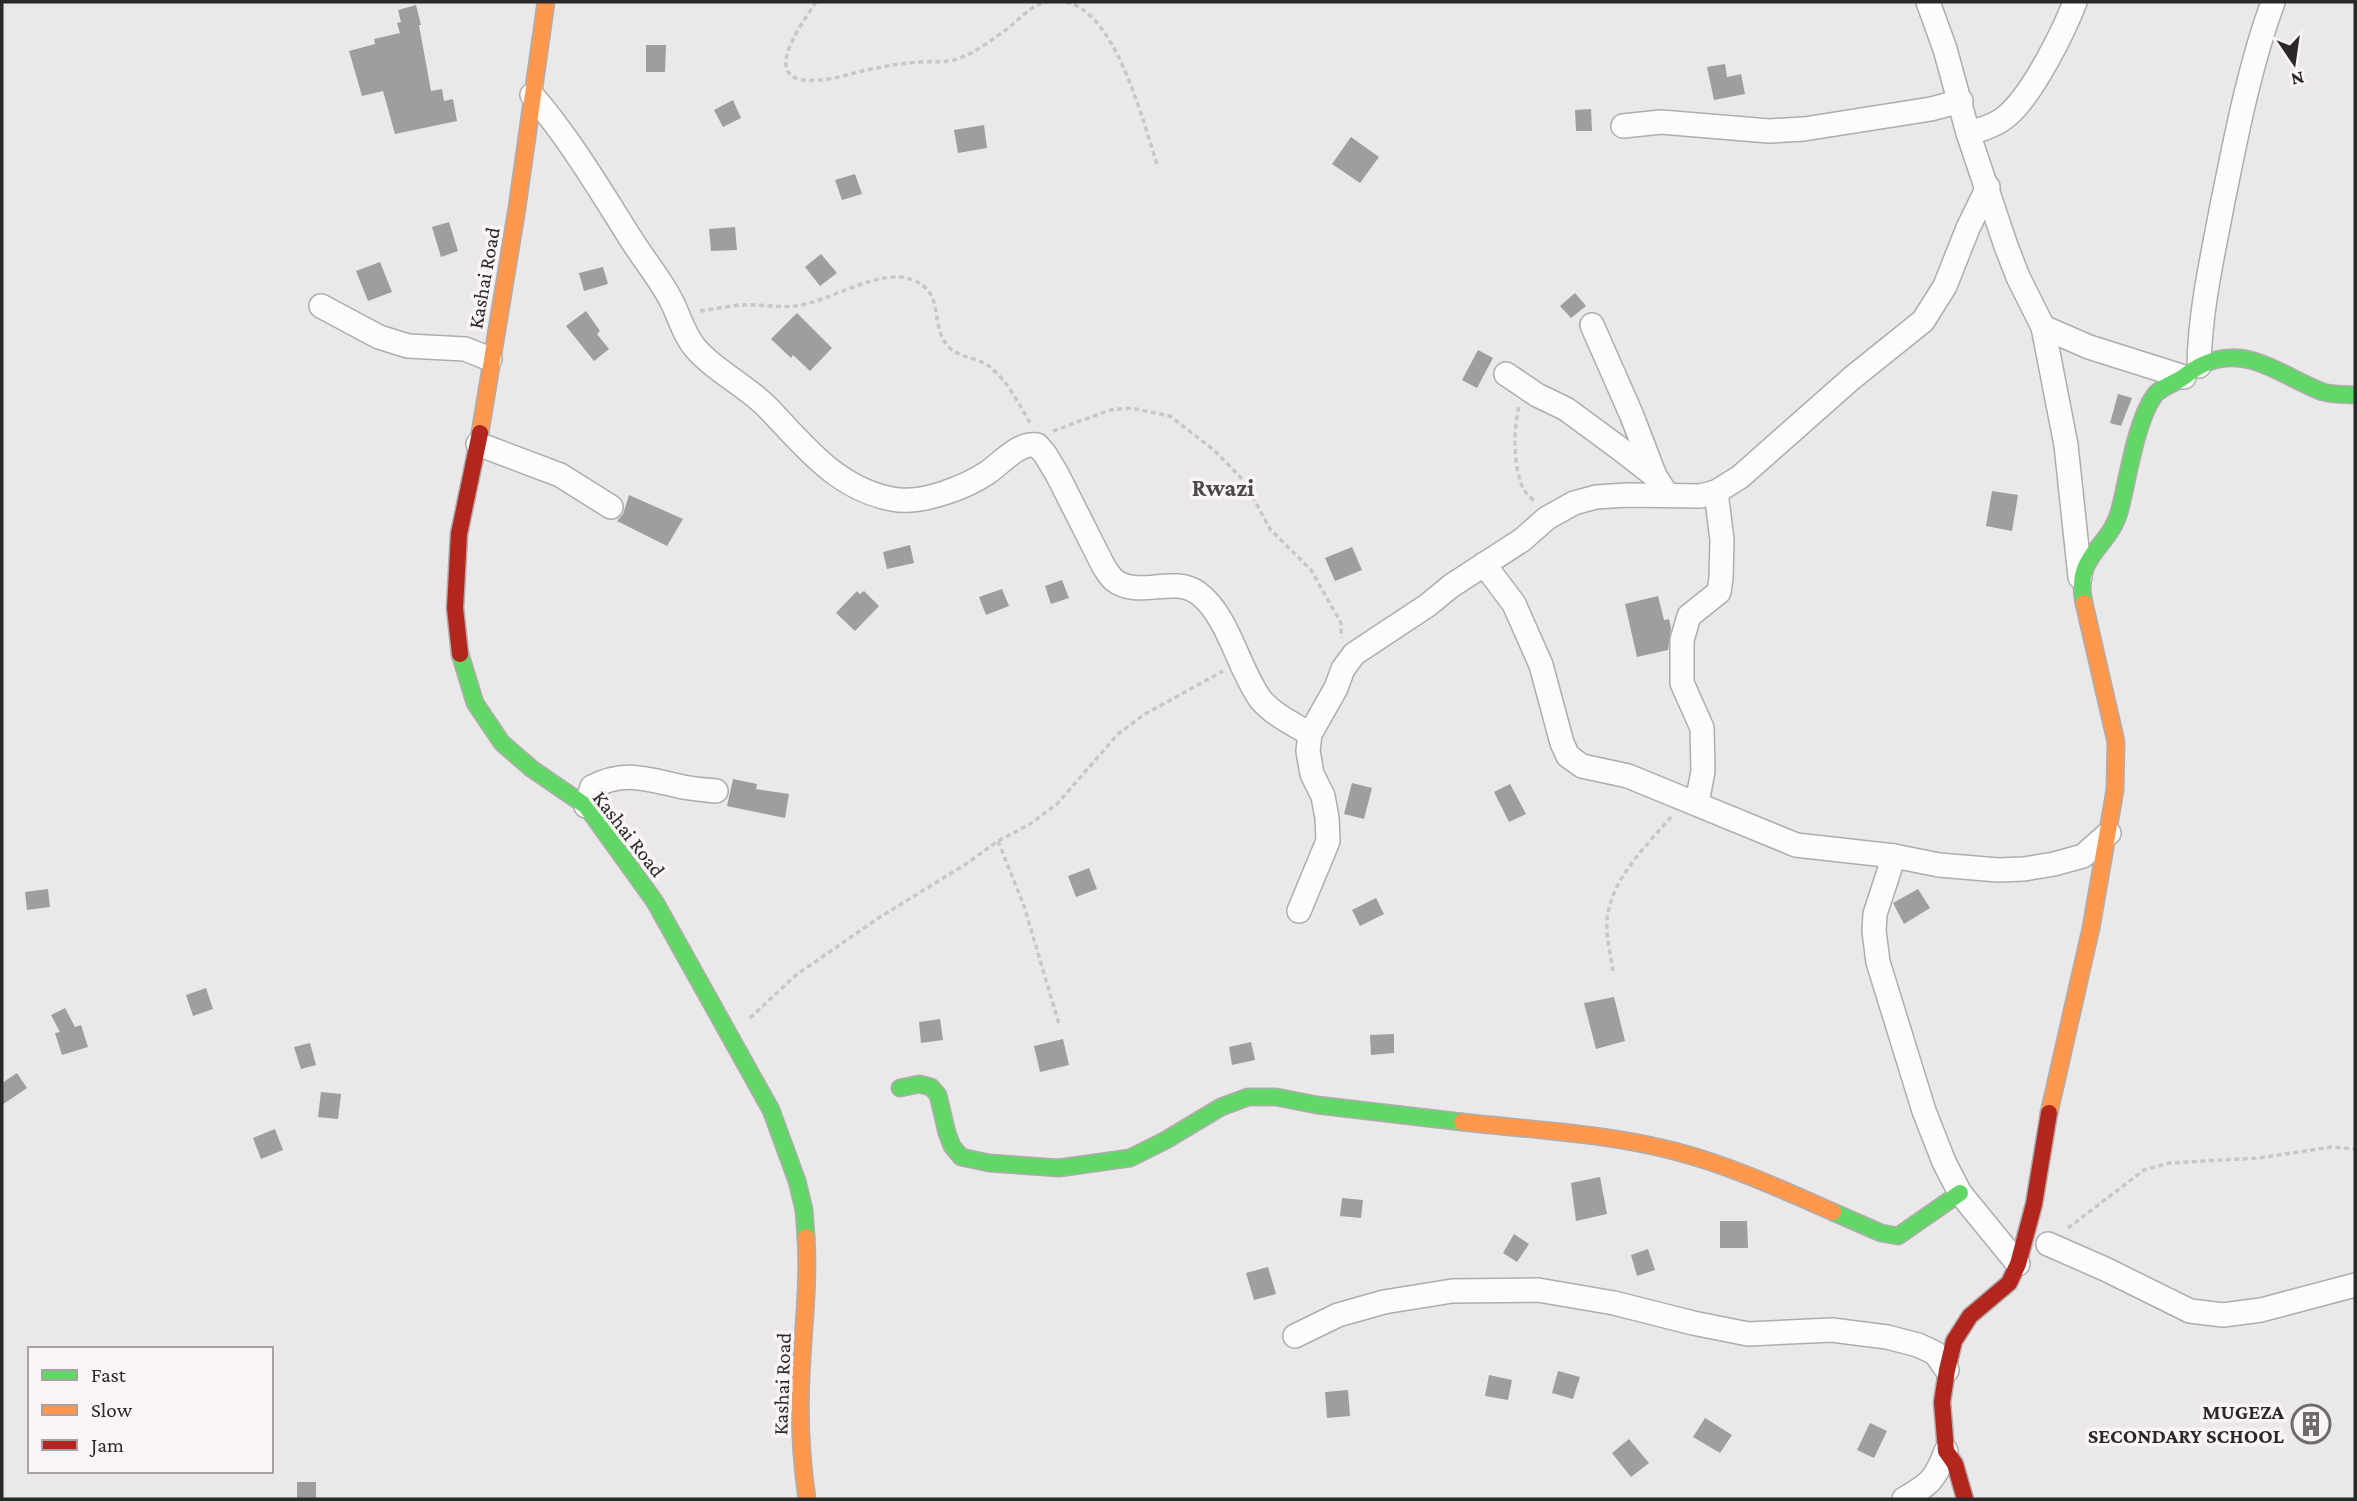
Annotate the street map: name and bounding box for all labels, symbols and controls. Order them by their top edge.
north arrow [2259,28,2329,98]
text: N [2289,67,2306,91]
street label: Kashai Road [463,225,505,331]
district label: Rwazi [1192,474,1254,501]
street label: Kashai Road [588,786,670,882]
street label: Kashai Road [768,1332,796,1436]
legend [28,1347,273,1473]
text: Fast [91,1363,127,1387]
text: Slow [91,1398,133,1422]
place label: MUGEZA SECONDARY SCHOOL [2088,1400,2285,1448]
building icon: MUGEZA SECONDARY SCHOOL [2290,1403,2332,1445]
text: Jam [89,1433,124,1457]

